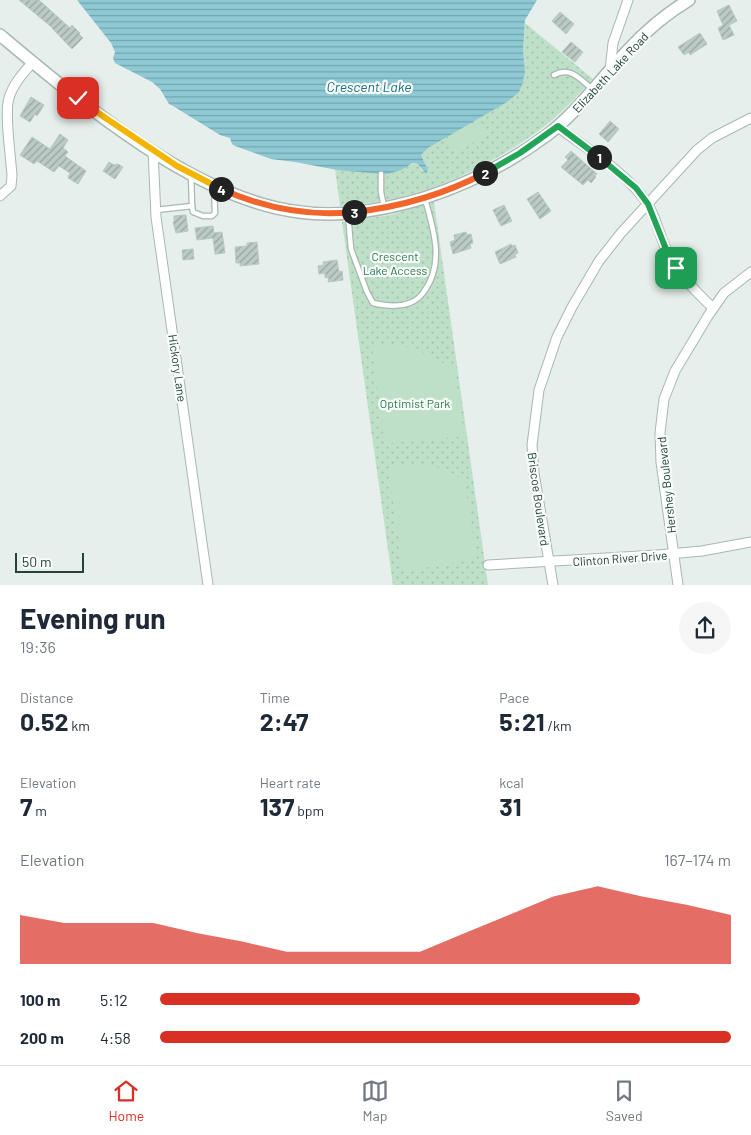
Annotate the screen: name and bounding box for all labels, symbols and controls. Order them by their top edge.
street label: Elizabeth Lake Road [569,29,651,115]
pin [57,77,99,119]
water label: Crescent Lake [327,78,411,95]
icon: check [64,84,92,112]
pin: 1 [586,144,612,170]
text: 1 [597,149,602,166]
pin: 2 [472,160,498,186]
text: 2 [482,165,489,182]
pin: 4 [208,176,234,202]
text: 4 [217,181,226,198]
pin: 3 [342,200,366,224]
text: 3 [351,204,358,221]
pin [655,247,697,289]
park label: Crescent Lake Access [363,249,428,277]
icon: arrive [662,254,690,282]
street label: Hickory Lane [166,333,190,403]
park label: Optimist Park [380,396,450,410]
street label: Hershey Boulevard [654,436,678,534]
street label: Briscoe Boulevard [526,451,552,547]
street label: Clinton River Drive [572,548,668,568]
scale bar [15,550,84,573]
text: 50 m [22,553,51,570]
text: Evening run [20,601,166,635]
button: share [679,602,731,654]
text: 19:36 [20,637,56,656]
text: Distance [20,689,73,706]
text: Time [260,689,290,706]
text: Pace [499,689,529,706]
text: 0.52 [20,706,68,736]
text: 2:47 [260,706,308,736]
text: 5:21 [499,706,545,736]
text: km [68,717,90,734]
text: /km [545,717,572,734]
text: Elevation [20,774,76,791]
text: Heart rate [260,774,321,791]
text: kcal [499,774,524,791]
text: 7 [20,791,32,821]
text: 137 [260,791,294,821]
text: 31 [499,791,522,821]
text: m [32,802,47,819]
text: bpm [294,802,324,819]
text: Elevation [20,850,84,869]
text: 167–174 m [664,850,731,869]
text: 100 m [20,990,60,1009]
text: 5:12 [100,990,128,1009]
text: 200 m [20,1028,64,1047]
text: 4:58 [100,1028,131,1047]
tab: Home [108,1077,144,1124]
tab: Map [361,1077,389,1124]
tab: Saved [606,1077,643,1124]

